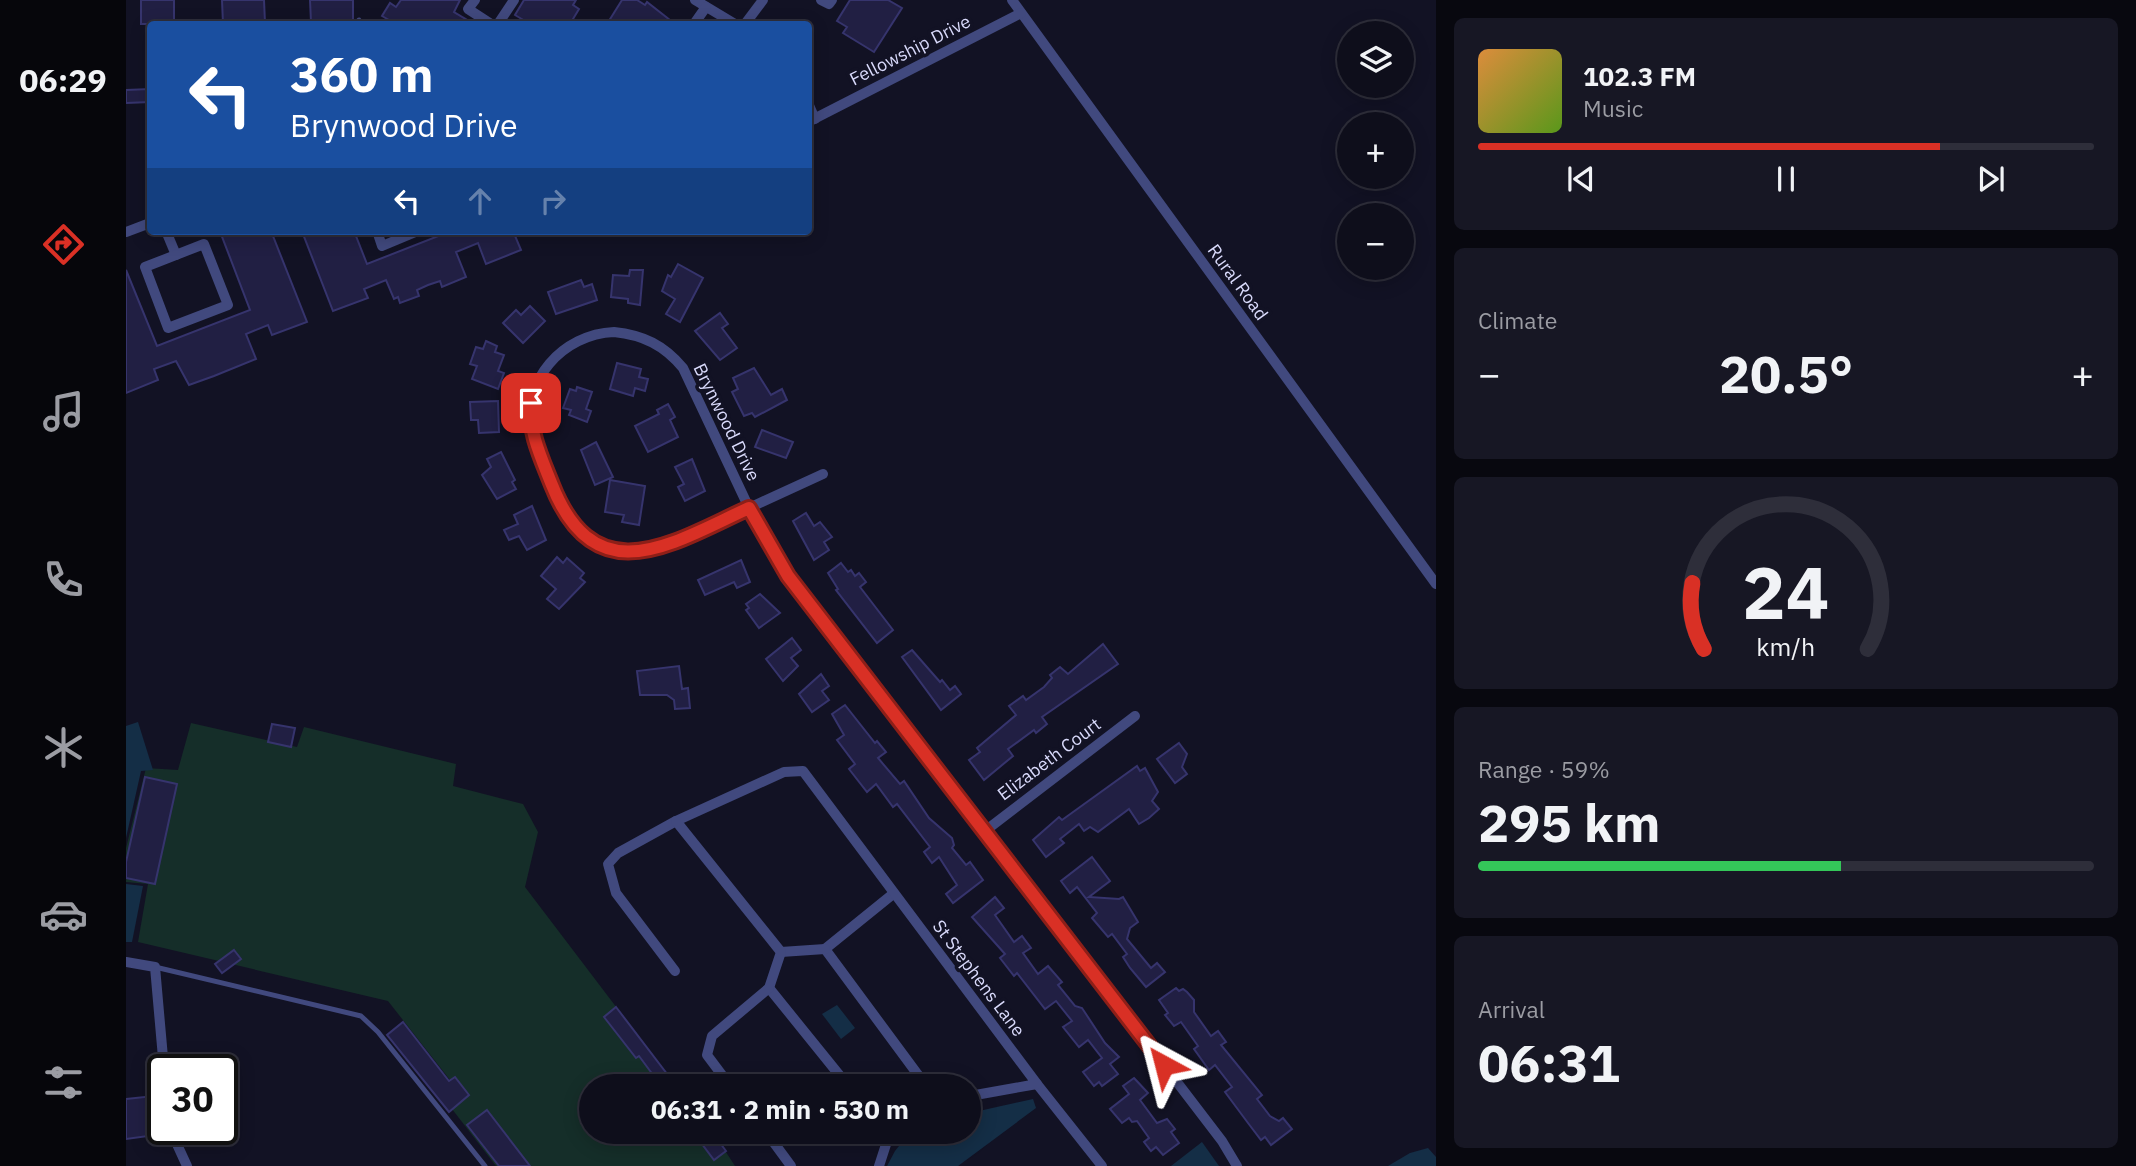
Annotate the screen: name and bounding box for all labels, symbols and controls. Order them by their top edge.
street label: Fellowship Drive [846,10,975,90]
map controls [1337,21,1414,280]
button: layers [1337,21,1414,98]
text: 360 m [290,42,434,105]
icon: left [175,49,266,140]
text: 06:29 [19,59,107,101]
text: 102.3 FM [1583,59,1696,93]
text: Music [1583,93,1643,123]
text: Brynwood Drive [290,104,518,146]
button: + [1337,112,1414,189]
icon: previous [1562,160,1600,198]
icon: pause [1767,160,1805,198]
icon: next [1972,160,2010,198]
icon: left [388,182,426,220]
icon: ahead [461,182,499,220]
icon: right [534,182,572,220]
button: − [1337,203,1414,280]
icon: directions [39,220,88,269]
street label: Rural Road [1203,239,1273,325]
text: Climate [1478,305,1557,335]
text: 20.5° [1719,340,1853,407]
text: − [1478,349,1501,398]
text: + [2071,349,2094,398]
street label: Brynwood Drive [689,359,765,485]
pin [501,373,561,433]
icon: arrive [512,384,550,422]
icon: music [39,387,88,436]
text: 24 [1742,544,1830,639]
icon: phone [39,555,88,604]
text: km/h [1757,630,1815,663]
street label: Elizabeth Court [993,713,1105,805]
icon: climate [39,723,88,772]
text: Range · 59% [1478,754,1610,784]
text: 295 km [1478,789,1660,856]
icon: car [39,890,88,939]
street label: St Stephens Lane [928,915,1030,1041]
text: Arrival [1478,994,1545,1024]
position arrow [1127,1028,1201,1102]
text: 06:31 [1478,1029,1620,1096]
speed limit sign: 30 [147,1054,238,1145]
icon: filters [39,1058,88,1107]
text: 06:31 · 2 min · 530 m [651,1092,909,1126]

